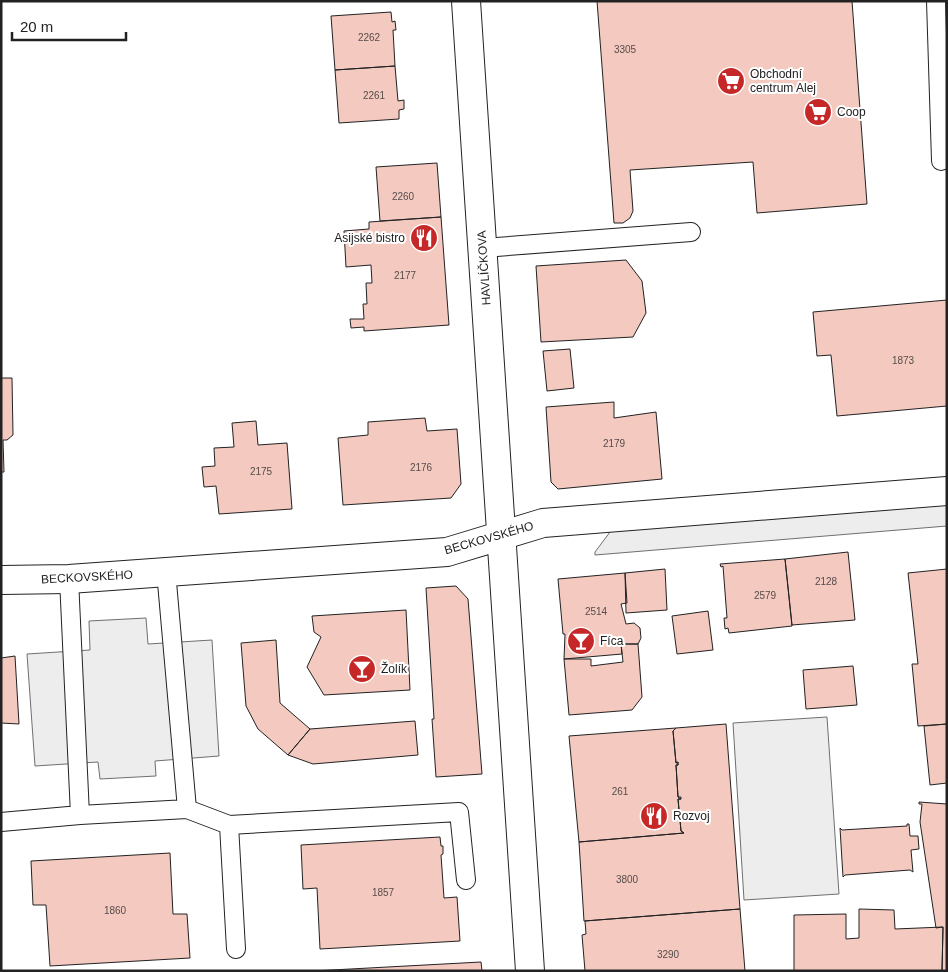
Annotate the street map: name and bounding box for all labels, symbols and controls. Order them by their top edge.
scale bar [12,10,126,42]
text: 20 m [20,18,53,35]
house number: 2262 [358,32,381,43]
house number: 3305 [614,44,637,55]
supermarket icon: Obchodní centrum Alej [716,66,746,96]
place label: Obchodní centrum Alej [750,67,816,95]
house number: 2261 [363,90,386,101]
supermarket icon: Coop [803,97,833,127]
place label: Coop [837,105,866,119]
house number: 2260 [392,191,415,202]
restaurant icon: Asijské bistro [409,223,439,253]
street label: HAVLÍČKOVA [473,230,494,306]
place label: Asijské bistro [334,231,405,245]
house number: 2177 [394,270,417,281]
house number: 1873 [892,355,915,366]
house number: 2179 [603,438,626,449]
house number: 2176 [410,462,433,473]
house number: 2175 [250,466,273,477]
street label: BECKOVSKÉHO [443,518,535,557]
street label: BECKOVSKÉHO [41,567,133,586]
house number: 2128 [815,576,838,587]
house number: 2579 [754,590,777,601]
house number: 2514 [585,606,608,617]
bar icon: Fíca [566,626,596,656]
place label: Fíca [600,634,624,648]
bar icon: Žolík [347,654,377,684]
place label: Žolík [381,661,408,676]
house number: 261 [612,786,629,797]
restaurant icon: Rozvoj [639,801,669,831]
place label: Rozvoj [673,809,710,823]
house number: 3800 [616,874,639,885]
house number: 1857 [372,887,395,898]
house number: 1860 [104,905,127,916]
house number: 3290 [657,949,680,960]

